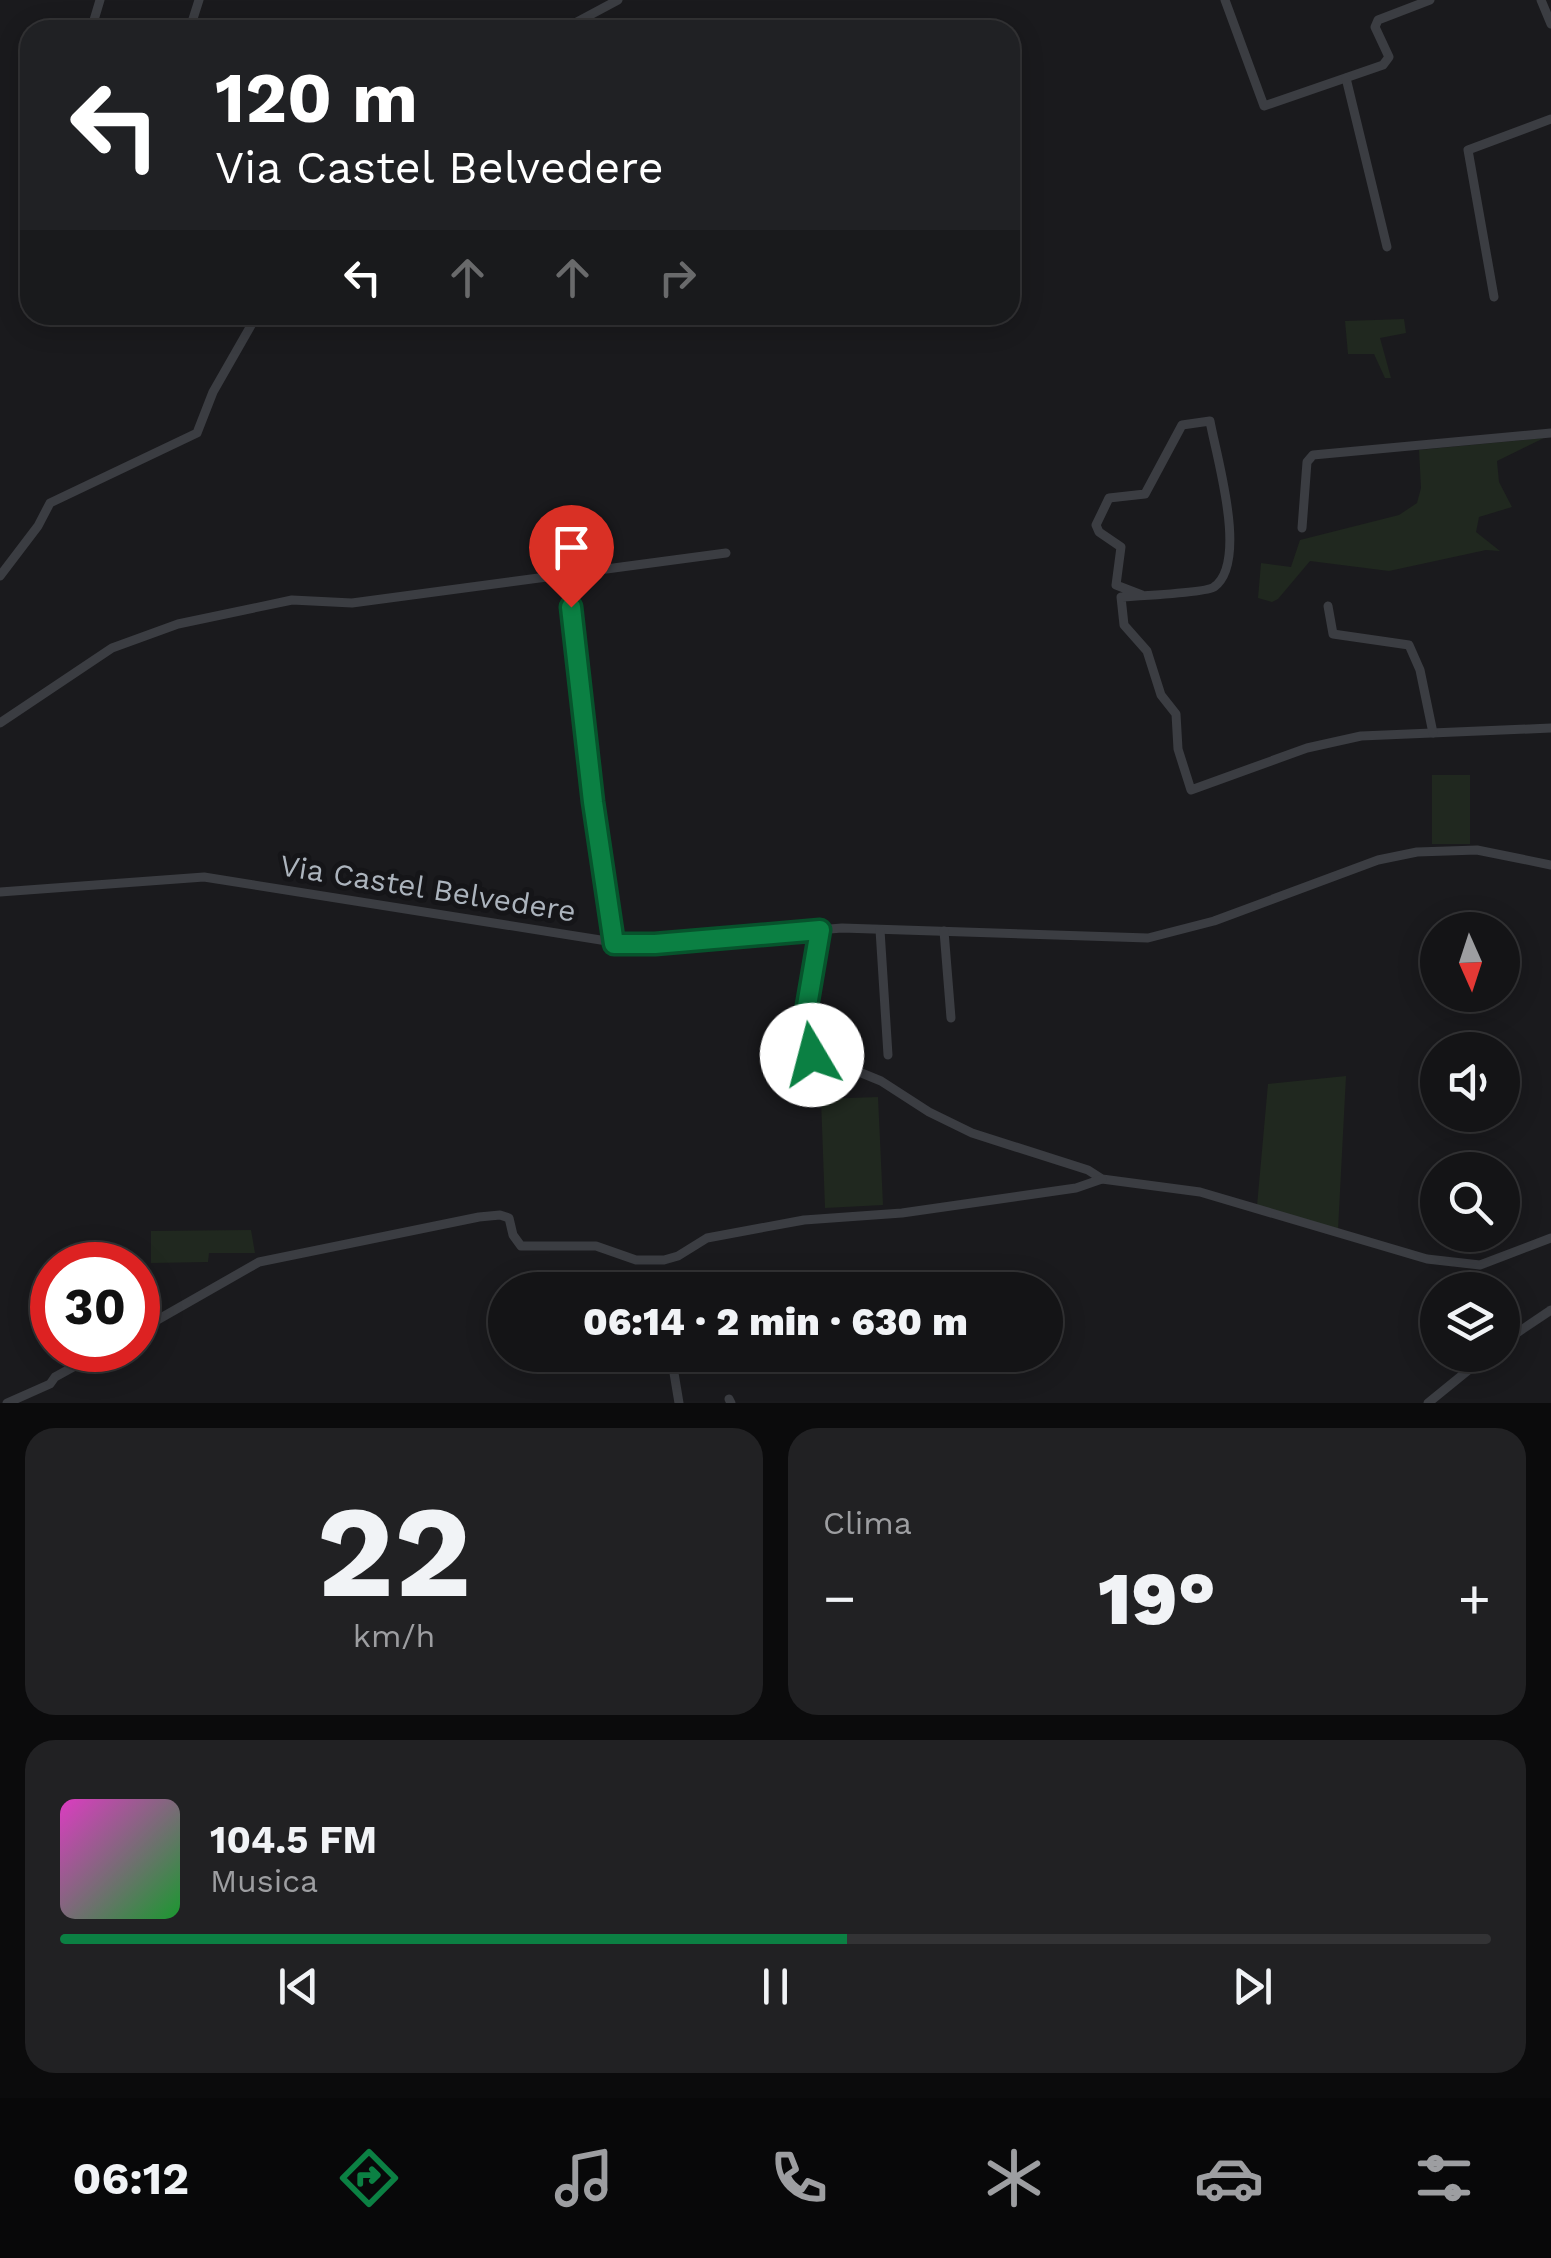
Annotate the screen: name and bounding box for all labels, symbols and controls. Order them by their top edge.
text: 120 m [215,57,418,139]
icon: left [50,60,180,190]
text: Via Castel Belvedere [215,141,664,194]
icon: left [335,250,390,305]
icon: ahead [440,250,495,305]
icon: ahead [545,250,600,305]
icon: right [650,250,705,305]
pin [529,505,614,608]
icon: arrive [544,520,599,575]
street label: Via Castel Belvedere [278,847,578,929]
north arrow [1420,912,1520,1012]
map controls [1420,912,1520,1372]
position arrow [760,1003,864,1107]
button: sound [1420,1032,1520,1132]
button: search [1420,1152,1520,1252]
speed limit sign: 30 [30,1242,160,1372]
button: layers [1420,1272,1520,1372]
text: 06:14 · 2 min · 630 m [583,1300,968,1344]
text: 22 [317,1475,471,1628]
text: Clima [823,1504,912,1542]
text: 19° [1098,1554,1216,1642]
text: − [823,1566,856,1630]
text: + [1458,1566,1491,1630]
text: km/h [353,1617,435,1655]
text: 104.5 FM [210,1818,377,1862]
text: Musica [210,1862,318,1900]
icon: previous [271,1959,326,2014]
icon: pause [748,1959,803,2014]
icon: next [1225,1959,1280,2014]
icon: directions [334,2143,404,2213]
icon: music [549,2143,619,2213]
icon: phone [764,2143,834,2213]
icon: climate [979,2143,1049,2213]
icon: car [1194,2143,1264,2213]
icon: filters [1409,2143,1479,2213]
text: 06:12 [72,2152,189,2205]

